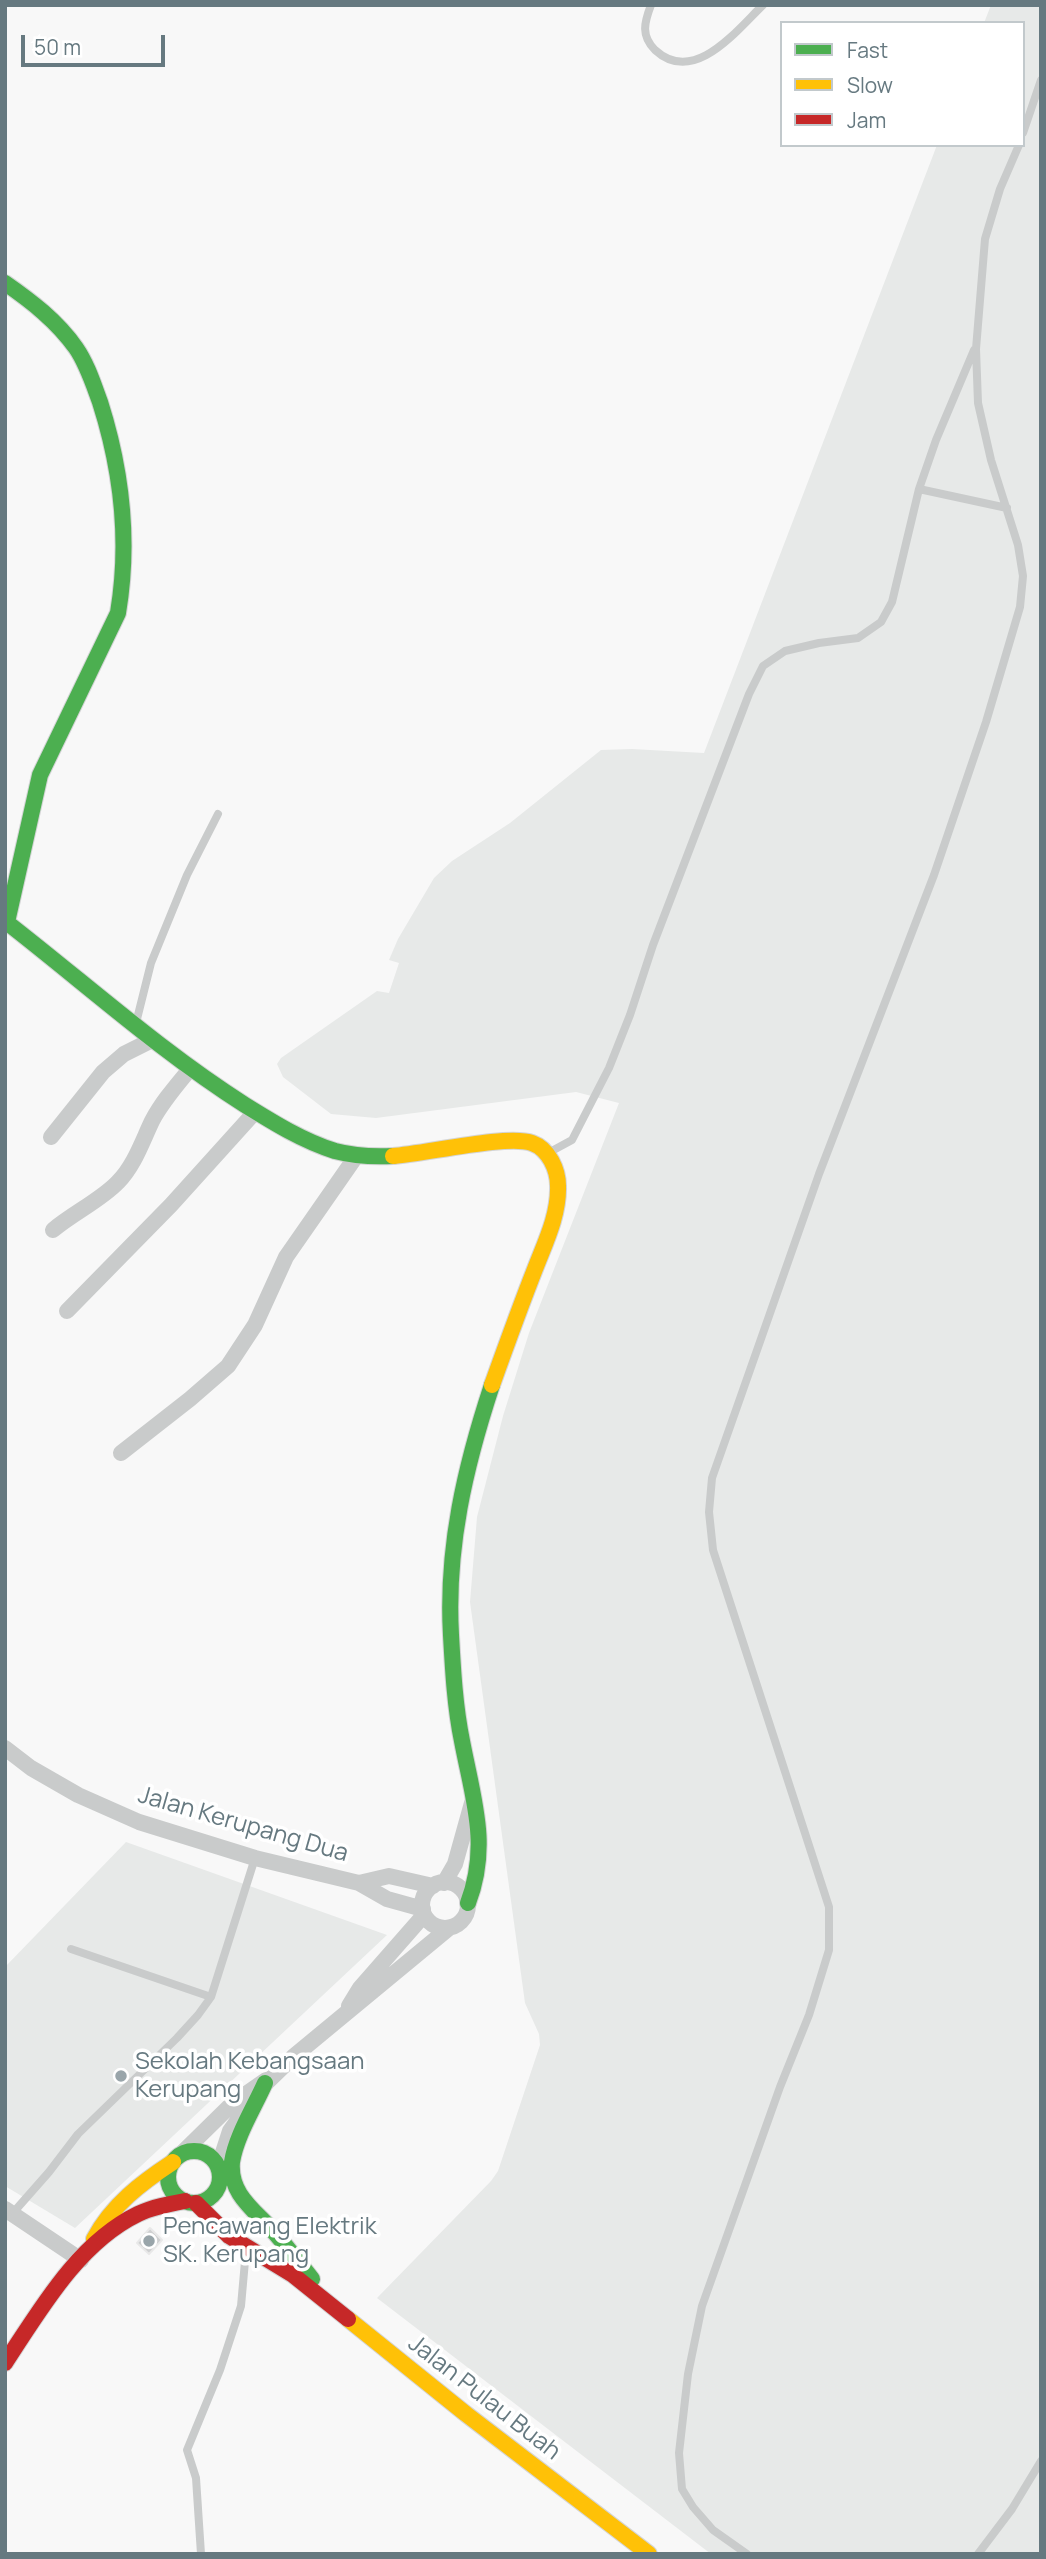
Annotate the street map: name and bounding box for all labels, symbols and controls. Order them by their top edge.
scale bar [24,21,168,65]
legend [780,21,1025,147]
text: 50 m [34,33,81,61]
text: Fast [847,36,888,64]
text: Slow [847,71,893,99]
text: Jam [847,106,886,134]
street label: Jalan Kerupang Dua [135,1781,351,1869]
place label: Sekolah Kebangsaan Kerupang [135,2048,365,2104]
marker: Sekolah Kebangsaan Kerupang [113,2068,129,2084]
place label: Pencawang Elektrik SK. Kerupang [163,2213,377,2269]
marker: Pencawang Elektrik SK. Kerupang [141,2233,157,2249]
street label: Jalan Pulau Buah [402,2329,566,2467]

